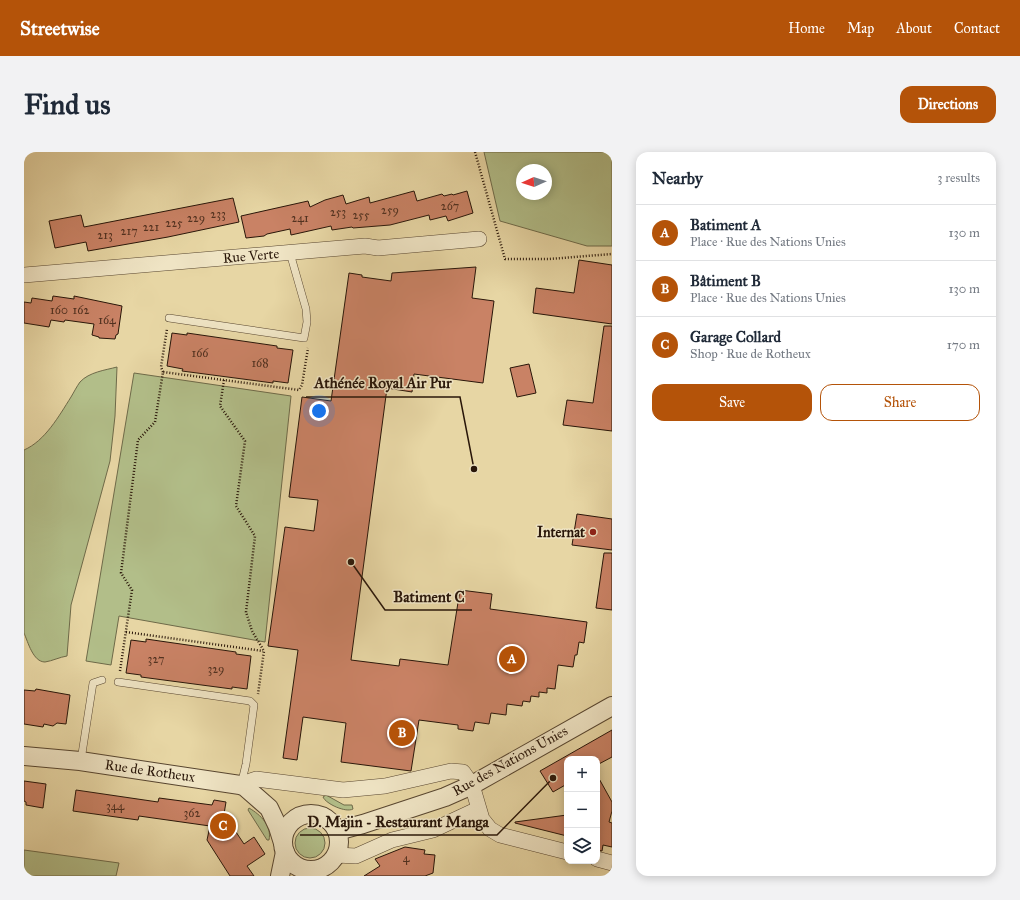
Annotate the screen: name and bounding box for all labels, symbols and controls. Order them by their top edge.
text: Streetwise [20,17,100,40]
text: Home [788,20,825,37]
text: Map [847,20,874,37]
text: About [896,20,932,37]
text: Contact [954,20,1000,37]
button: Directions [900,86,996,123]
text: Find us [24,87,110,122]
north arrow [516,164,552,200]
text: Nearby [652,168,703,189]
text: 3 results [937,170,980,186]
house number: 267 [441,199,459,213]
house number: 259 [381,203,399,217]
house number: 253 [330,205,346,219]
house number: 233 [210,207,226,221]
house number: 255 [353,208,370,222]
house number: 229 [187,211,205,225]
house number: 241 [291,211,309,225]
house number: 225 [165,216,183,230]
text: Batiment A [690,216,761,234]
house number: 221 [143,220,160,234]
house number: 217 [120,224,138,238]
text: A [661,225,669,241]
text: 130 m [948,225,980,241]
house number: 213 [97,228,113,242]
text: Place · Rue des Nations Unies [690,234,846,250]
street label: Rue Verte [222,245,280,267]
text: Bâtiment B [690,272,761,290]
text: B [661,281,669,297]
text: 130 m [948,281,980,297]
text: Place · Rue des Nations Unies [690,290,846,306]
house number: 160 [50,303,68,317]
house number: 162 [73,303,89,317]
house number: 164 [98,313,116,327]
text: Garage Collard [690,328,781,346]
text: C [661,337,669,353]
text: 170 m [947,337,980,353]
house number: 166 [191,346,209,360]
text: Shop · Rue de Rotheux [690,346,811,362]
house number: 168 [251,356,269,370]
callout: Athénée Royal Air Pur [306,370,460,397]
text: Athénée Royal Air Pur [313,374,452,393]
button: Save [652,384,812,421]
button: Share [820,384,980,421]
your location [309,401,329,421]
place label: Internat [537,524,585,541]
marker: Internat [588,527,598,537]
callout: Batiment C [385,583,472,610]
text: Batiment C [393,588,465,606]
pin: A [499,644,525,674]
house number: 327 [148,652,164,666]
house number: 329 [207,662,225,676]
pin: B [389,718,415,748]
street label: Rue des Nations Unies [449,722,571,800]
street label: Rue de Rotheux [104,756,197,786]
map controls [564,756,600,864]
button: + [564,756,600,792]
button: − [564,792,600,828]
house number: 344 [106,799,124,813]
house number: 362 [184,806,201,820]
callout: D. Majin - Restaurant Manga [300,808,497,835]
pin: C [210,811,236,841]
text: D. Majin - Restaurant Manga [307,813,490,832]
button: layers [564,828,600,864]
house number: 4 [403,851,410,865]

